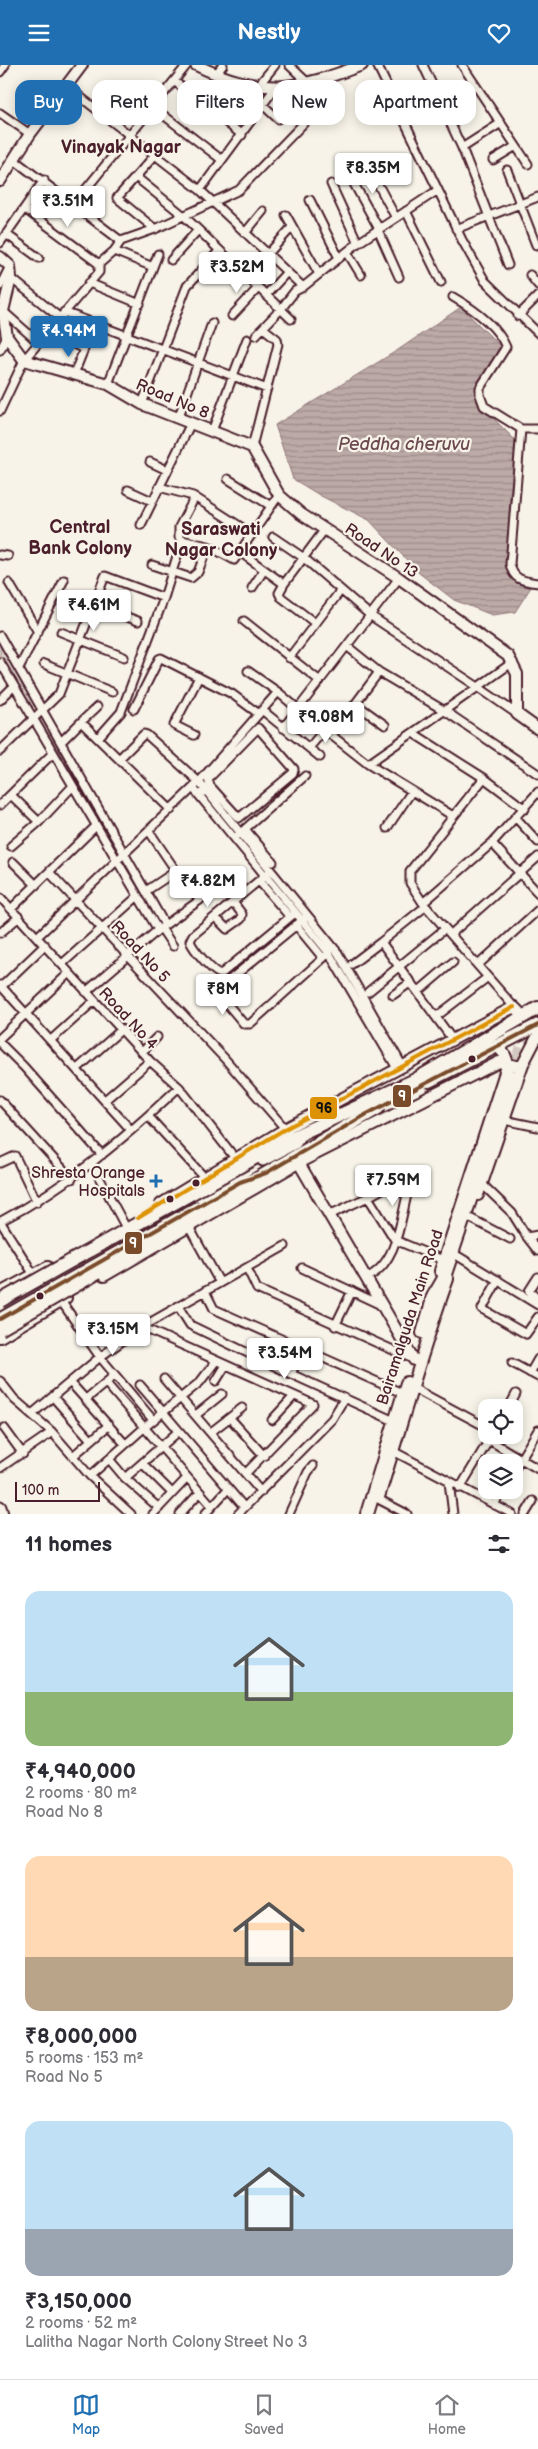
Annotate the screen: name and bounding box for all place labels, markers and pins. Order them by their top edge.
pin: ₹8.35M [332,153,414,195]
pin: ₹3.51M [27,185,109,228]
pin: ₹3.52M [196,251,278,294]
pin: ₹4.94M [28,315,110,358]
pin: ₹4.61M [53,589,135,632]
pin: ₹9.08M [285,701,367,744]
pin: ₹4.82M [167,865,249,908]
pin: ₹8M [199,973,247,1016]
unlabelled marker [467,1054,477,1064]
place label: Shresta Orange Hospitals [31,1164,146,1201]
pin: ₹7.59M [352,1165,434,1207]
marker: Shresta Orange Hospitals [149,1174,163,1188]
unlabelled marker [191,1178,201,1188]
unlabelled marker [165,1194,175,1204]
unlabelled marker [35,1291,45,1301]
pin: ₹3.15M [72,1313,154,1356]
pin: ₹3.54M [244,1337,326,1380]

